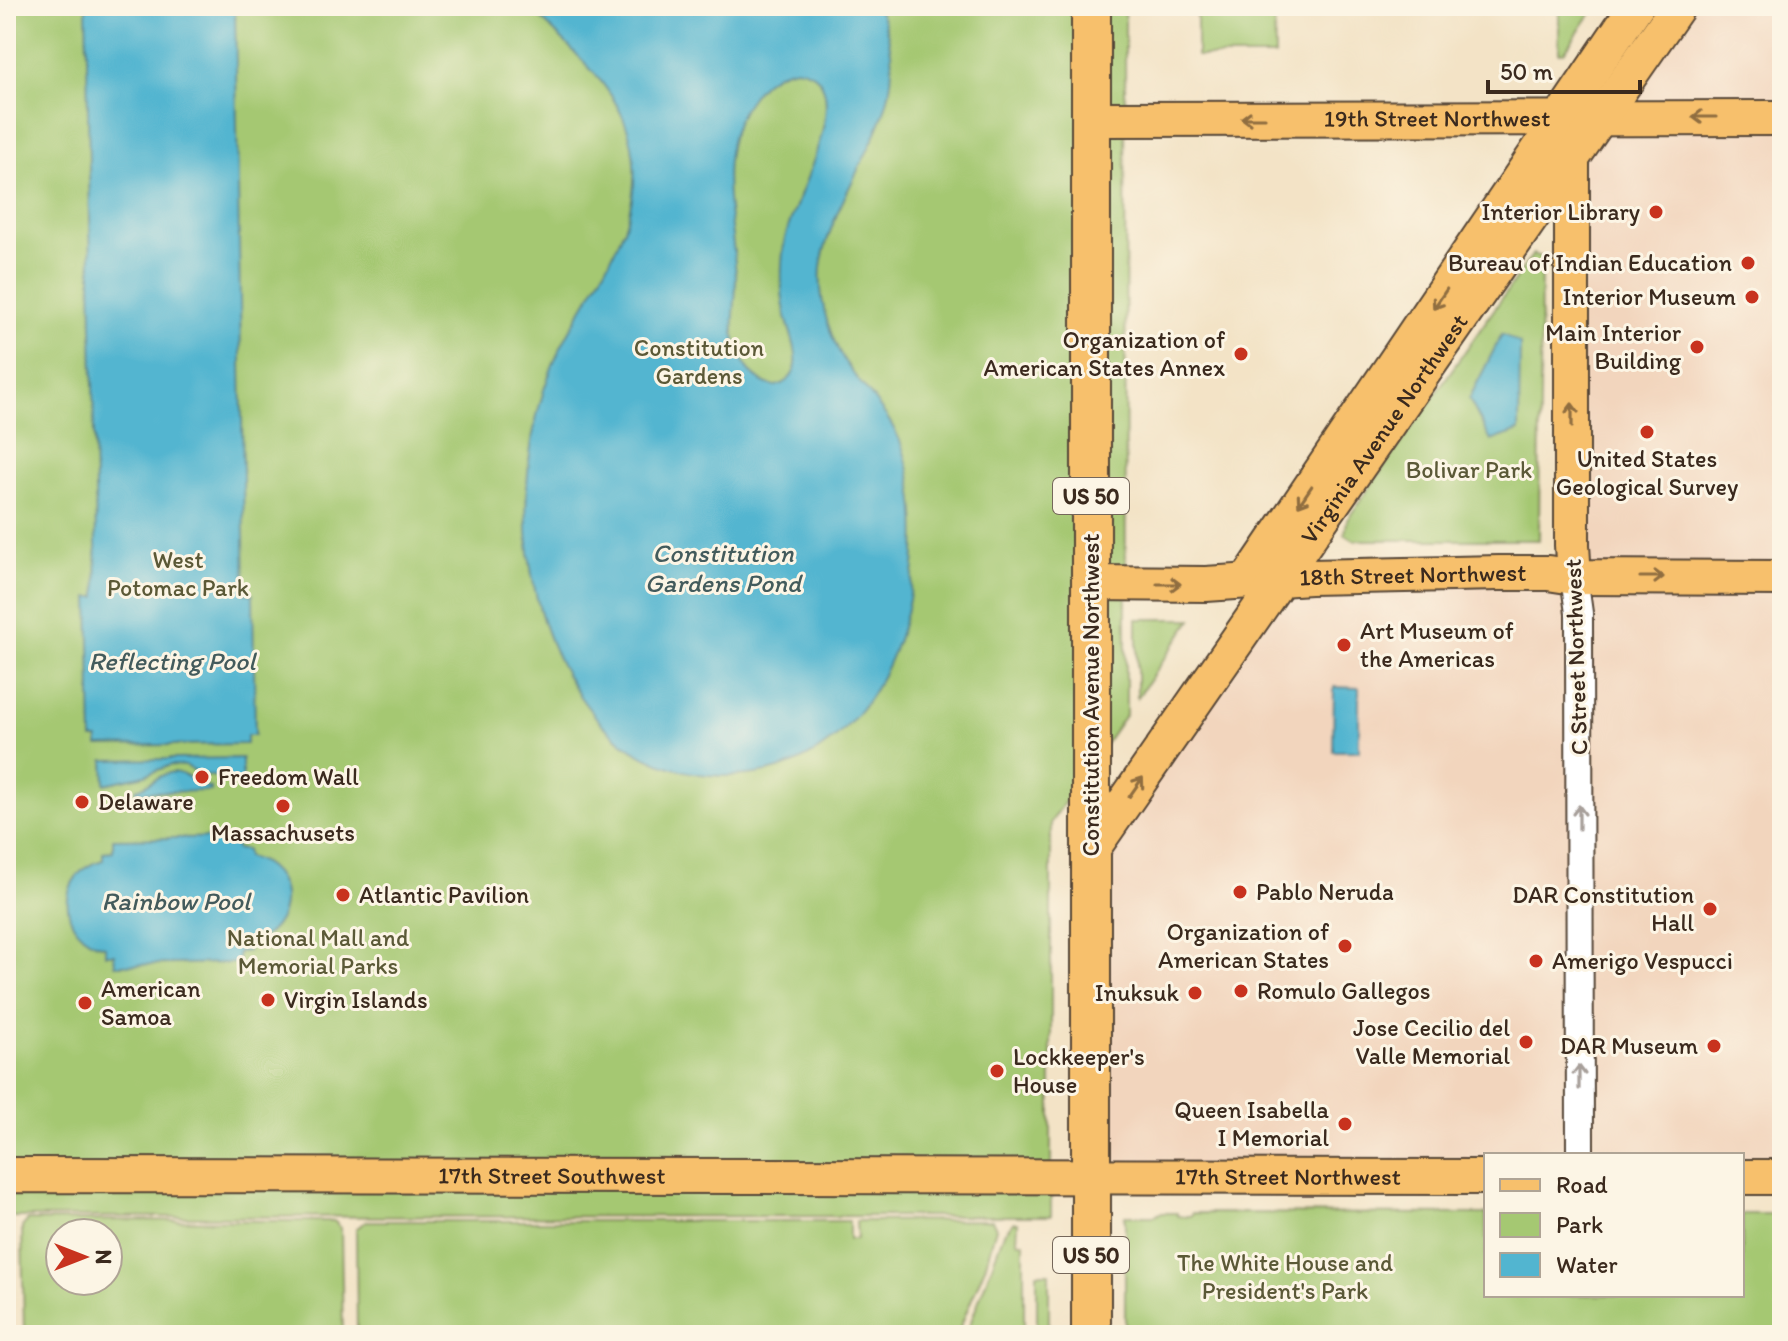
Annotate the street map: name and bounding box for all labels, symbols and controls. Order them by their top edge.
scale bar [1488,44,1640,94]
text: 50 m [1500,57,1553,86]
street label: 19th Street Northwest [1324,103,1550,133]
one-way arrow [1691,109,1718,125]
one-way arrow [1240,110,1267,126]
place label: Interior Library [1481,197,1640,226]
marker: Interior Library [1647,203,1665,221]
place label: Bureau of Indian Education [1448,248,1732,277]
marker: Bureau of Indian Education [1739,254,1757,272]
place label: Interior Museum [1563,282,1736,311]
one-way arrow [1432,287,1448,310]
marker: Interior Museum [1743,288,1761,306]
street label: Virginia Avenue Northwest [1294,308,1474,549]
place label: Main Interior Building [1545,318,1682,375]
place label: Organization of American States Annex [983,325,1226,382]
park label: Constitution Gardens [634,333,765,390]
marker: Main Interior Building [1688,338,1706,356]
marker: Organization of American States Annex [1232,345,1250,363]
one-way arrow [1564,402,1580,429]
marker: United States Geological Survey [1638,423,1656,441]
place label: United States Geological Survey [1556,444,1738,501]
park label: Bolivar Park [1406,455,1532,484]
road number: US 50 [1053,478,1129,514]
one-way arrow [1297,484,1314,506]
street label: Constitution Avenue Northwest [1076,533,1105,857]
water label: Constitution Gardens Pond [645,537,803,599]
park label: West Potomac Park [107,545,249,602]
street label: 18th Street Northwest [1298,558,1526,592]
street label: C Street Northwest [1558,558,1593,756]
one-way arrow [1638,569,1665,585]
one-way arrow [1155,576,1182,592]
place label: Art Museum of the Americas [1360,616,1514,673]
marker: Art Museum of the Americas [1335,636,1353,654]
water label: Reflecting Pool [88,645,257,677]
place label: Freedom Wall [218,762,359,791]
marker: Freedom Wall [193,768,211,786]
one-way arrow [1128,777,1144,799]
place label: Delaware [98,787,194,816]
marker: Delaware [73,793,91,811]
marker: Massachusets [274,797,292,815]
one-way arrow [1571,804,1587,831]
place label: Massachusets [211,818,355,847]
place label: Pablo Neruda [1256,877,1394,906]
place label: Atlantic Pavilion [359,880,529,909]
place label: DAR Constitution Hall [1512,880,1694,937]
marker: Pablo Neruda [1231,883,1249,901]
water label: Rainbow Pool [102,885,252,917]
marker: Atlantic Pavilion [334,886,352,904]
marker: DAR Constitution Hall [1701,900,1719,918]
place label: Organization of American States [1158,917,1330,974]
park label: National Mall and Memorial Parks [227,923,409,980]
marker: Organization of American States [1336,937,1354,955]
place label: Amerigo Vespucci [1552,946,1733,975]
marker: Amerigo Vespucci [1527,952,1545,970]
place label: American Samoa [101,974,201,1031]
place label: Romulo Gallegos [1257,976,1431,1005]
place label: Inuksuk [1095,978,1180,1007]
marker: Romulo Gallegos [1232,982,1250,1000]
marker: Inuksuk [1186,984,1204,1002]
place label: Virgin Islands [284,985,428,1014]
marker: Virgin Islands [259,991,277,1009]
marker: American Samoa [76,994,94,1012]
place label: Jose Cecilio del Valle Memorial [1353,1013,1510,1070]
place label: DAR Museum [1560,1031,1698,1060]
marker: Jose Cecilio del Valle Memorial [1517,1033,1535,1051]
marker: DAR Museum [1705,1037,1723,1055]
place label: Lockkeeper's House [1013,1042,1145,1099]
marker: Lockkeeper's House [988,1062,1006,1080]
one-way arrow [1572,1064,1587,1091]
place label: Queen Isabella I Memorial [1174,1095,1330,1152]
marker: Queen Isabella I Memorial [1336,1115,1354,1133]
legend [1484,1153,1744,1297]
street label: 17th Street Southwest [438,1161,666,1190]
street label: 17th Street Northwest [1175,1162,1401,1191]
text: Road [1556,1170,1608,1199]
text: Park [1556,1210,1603,1239]
north arrow [44,1217,124,1297]
road number: US 50 [1053,1237,1129,1273]
park label: The White House and President's Park [1177,1248,1393,1305]
text: N [90,1250,117,1264]
text: Water [1556,1250,1618,1279]

